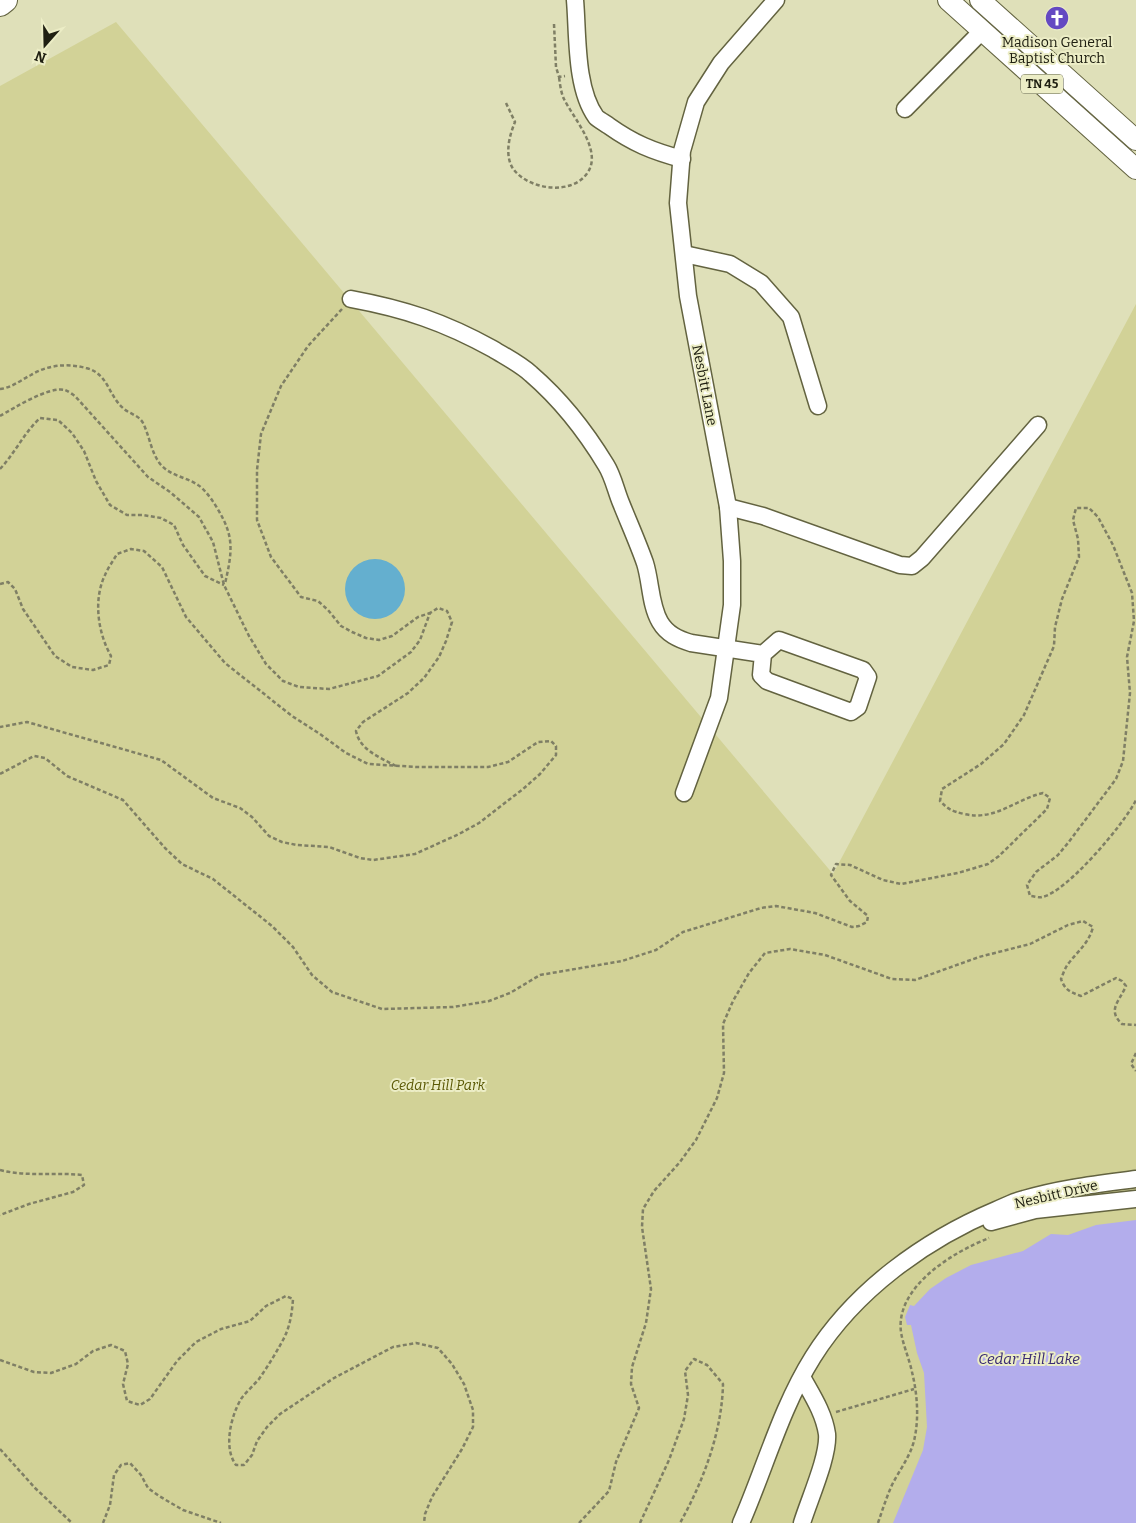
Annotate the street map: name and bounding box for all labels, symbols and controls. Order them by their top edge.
church icon: Madison General Baptist Church [1044,5,1070,31]
north arrow [20,20,70,70]
place label: Madison General Baptist Church [1002,34,1112,67]
text: N [33,47,49,67]
road number: TN 45 [1021,74,1063,94]
street label: Nesbitt Lane [688,343,721,427]
park label: Cedar Hill Park [391,1077,486,1094]
street label: Nesbitt Drive [1013,1177,1099,1212]
water label: Cedar Hill Lake [978,1350,1080,1368]

